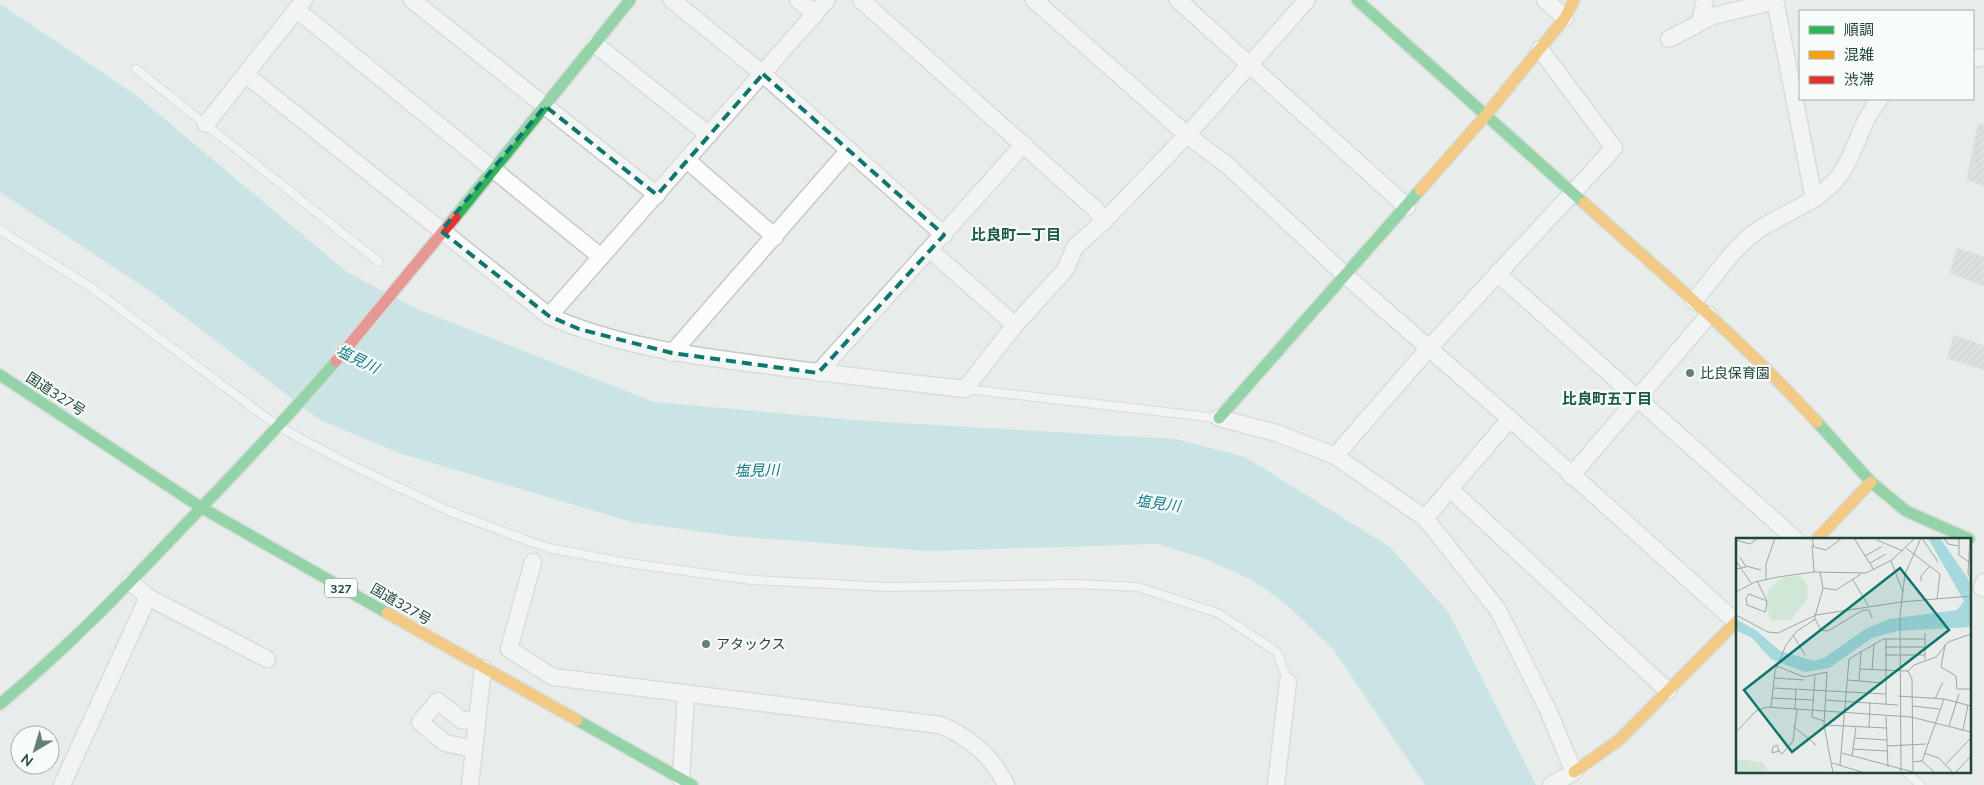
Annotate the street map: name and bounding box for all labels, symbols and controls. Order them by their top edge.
legend [1799,10,1974,100]
text: 順調 [1844,20,1874,39]
text: 混雑 [1844,45,1874,64]
text: 渋滞 [1844,70,1874,89]
district label: 比良町一丁目 [971,225,1061,244]
water label: 塩見川 [334,341,384,378]
place label: 比良保育園 [1700,364,1770,382]
marker: 比良保育園 [1684,367,1696,379]
street label: 国道327号 [23,368,89,420]
district label: 比良町五丁目 [1562,389,1652,408]
water label: 塩見川 [734,460,782,480]
water label: 塩見川 [1134,490,1184,516]
inset map [1736,538,1972,772]
road number: 327 [325,578,357,598]
street label: 国道327号 [367,579,435,629]
place label: アタックス [716,635,786,653]
marker: アタックス [700,638,712,650]
north arrow [10,725,60,775]
text: N [17,750,37,771]

